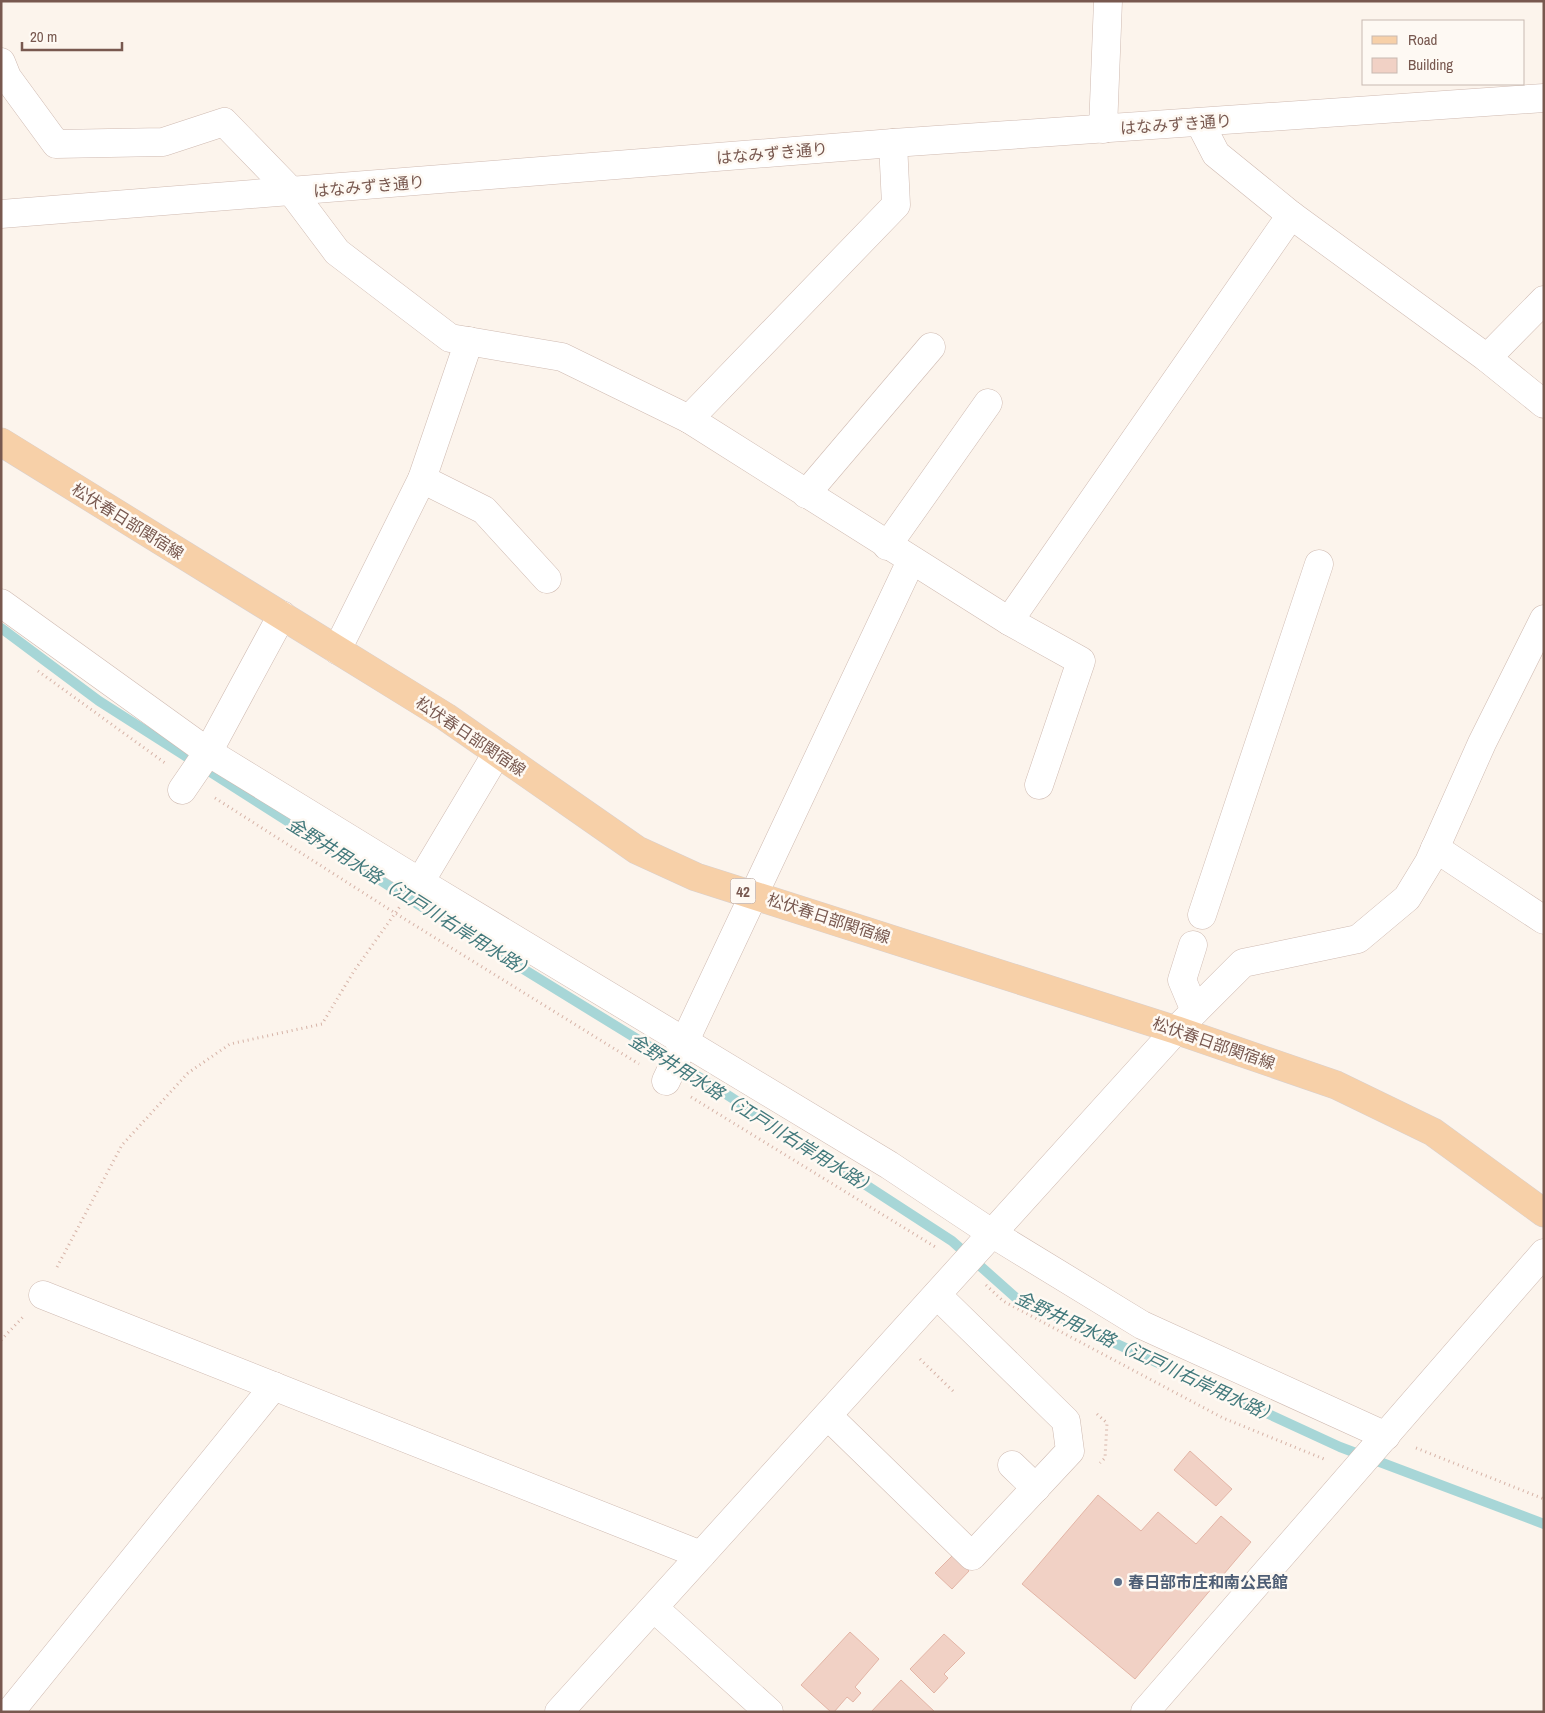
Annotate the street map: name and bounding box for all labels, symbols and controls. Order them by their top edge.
scale bar [22,20,122,52]
legend [1362,20,1525,85]
text: 20 m [30,26,57,47]
text: Road [1408,29,1437,50]
text: Building [1408,54,1453,75]
street label: はなみずき通り [1119,109,1233,139]
street label: はなみずき通り [715,137,829,169]
street label: はなみずき通り [312,170,426,202]
street label: 松伏春日部関宿線 [68,478,188,564]
street label: 松伏春日部関宿線 [412,691,530,781]
water label: 金野井用水路（江戸川右岸用水路） [282,811,540,985]
road number: 42 [730,878,756,904]
street label: 松伏春日部関宿線 [765,888,893,948]
street label: 松伏春日部関宿線 [1150,1012,1278,1074]
water label: 金野井用水路（江戸川右岸用水路） [624,1027,882,1201]
water label: 金野井用水路（江戸川右岸用水路） [1011,1285,1283,1429]
place label: 春日部市庄和南公民館 [1128,1571,1288,1593]
marker: 春日部市庄和南公民館 [1112,1576,1124,1588]

